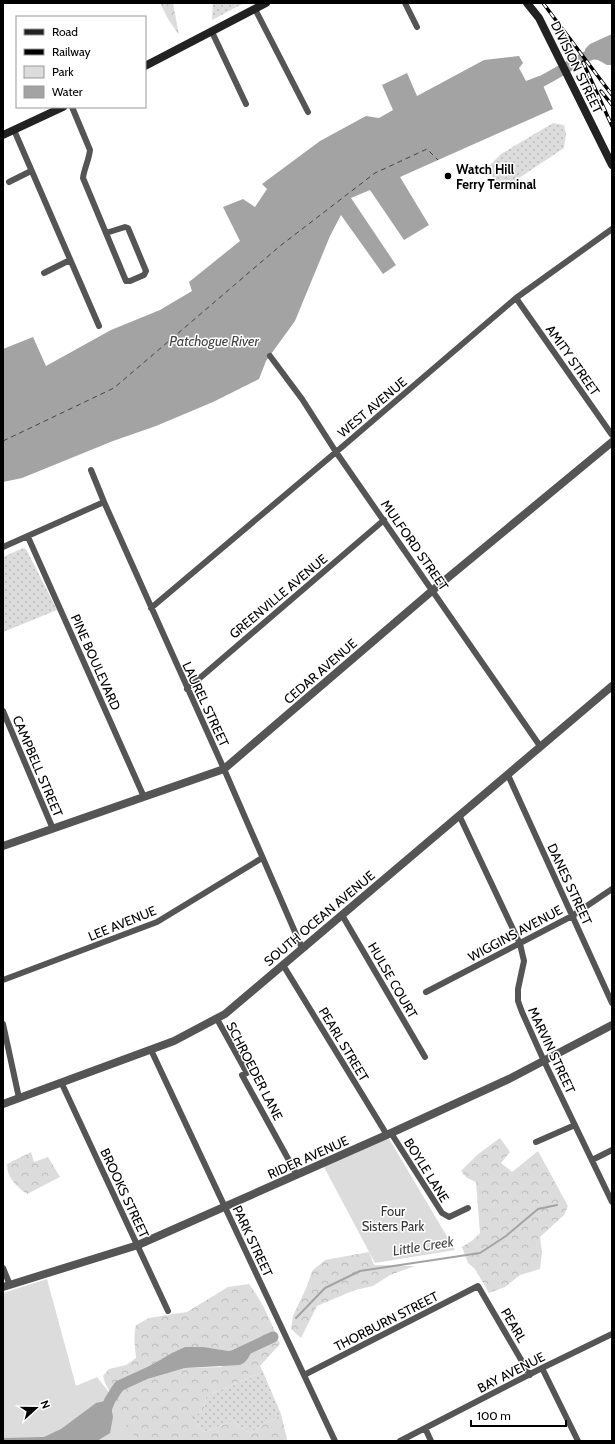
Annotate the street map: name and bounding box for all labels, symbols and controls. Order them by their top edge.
legend [16,16,146,108]
street label: DIVISION STREET [548,18,606,116]
text: Road [52,24,78,39]
text: Railway [52,44,90,59]
text: Park [52,64,74,79]
text: Water [52,84,83,99]
place label: Watch Hill Ferry Terminal [456,161,537,192]
marker: Watch Hill Ferry Terminal [443,171,453,181]
street label: AMITY STREET [543,322,603,399]
water label: Patchogue River [169,332,259,350]
street label: WEST AVENUE [334,373,410,441]
street label: MULFORD STREET [378,497,452,593]
street label: GREENVILLE AVENUE [226,550,330,642]
street label: PINE BOULEVARD [68,611,124,713]
street label: CEDAR AVENUE [280,635,360,707]
street label: LAUREL STREET [179,659,233,749]
street label: CAMPBELL STREET [9,713,67,819]
street label: DANES STREET [544,841,596,927]
street label: SOUTH OCEAN AVENUE [260,867,378,969]
street label: WIGGINS AVENUE [465,901,565,965]
street label: LEE AVENUE [86,902,158,944]
street label: HULSE COURT [365,939,421,1021]
street label: PEARL STREET [316,1004,372,1084]
street label: MARVIN STREET [525,1004,579,1096]
street label: SCHROEDER LANE [223,1019,287,1123]
street label: RIDER AVENUE [265,1132,351,1182]
street label: BOYLE LANE [401,1135,453,1205]
street label: BROOKS STREET [97,1146,153,1240]
street label: PARK STREET [230,1203,276,1279]
park label: Four Sisters Park [362,1203,424,1234]
water label: Little Creek [391,1232,456,1260]
street label: THORBURN STREET [331,1288,441,1354]
street label: PEARL [498,1305,530,1345]
street label: BAY AVENUE [475,1348,547,1396]
north arrow [16,1388,56,1428]
text: N [37,1398,53,1411]
scale bar [471,1402,566,1428]
text: 100 m [477,1408,511,1423]

